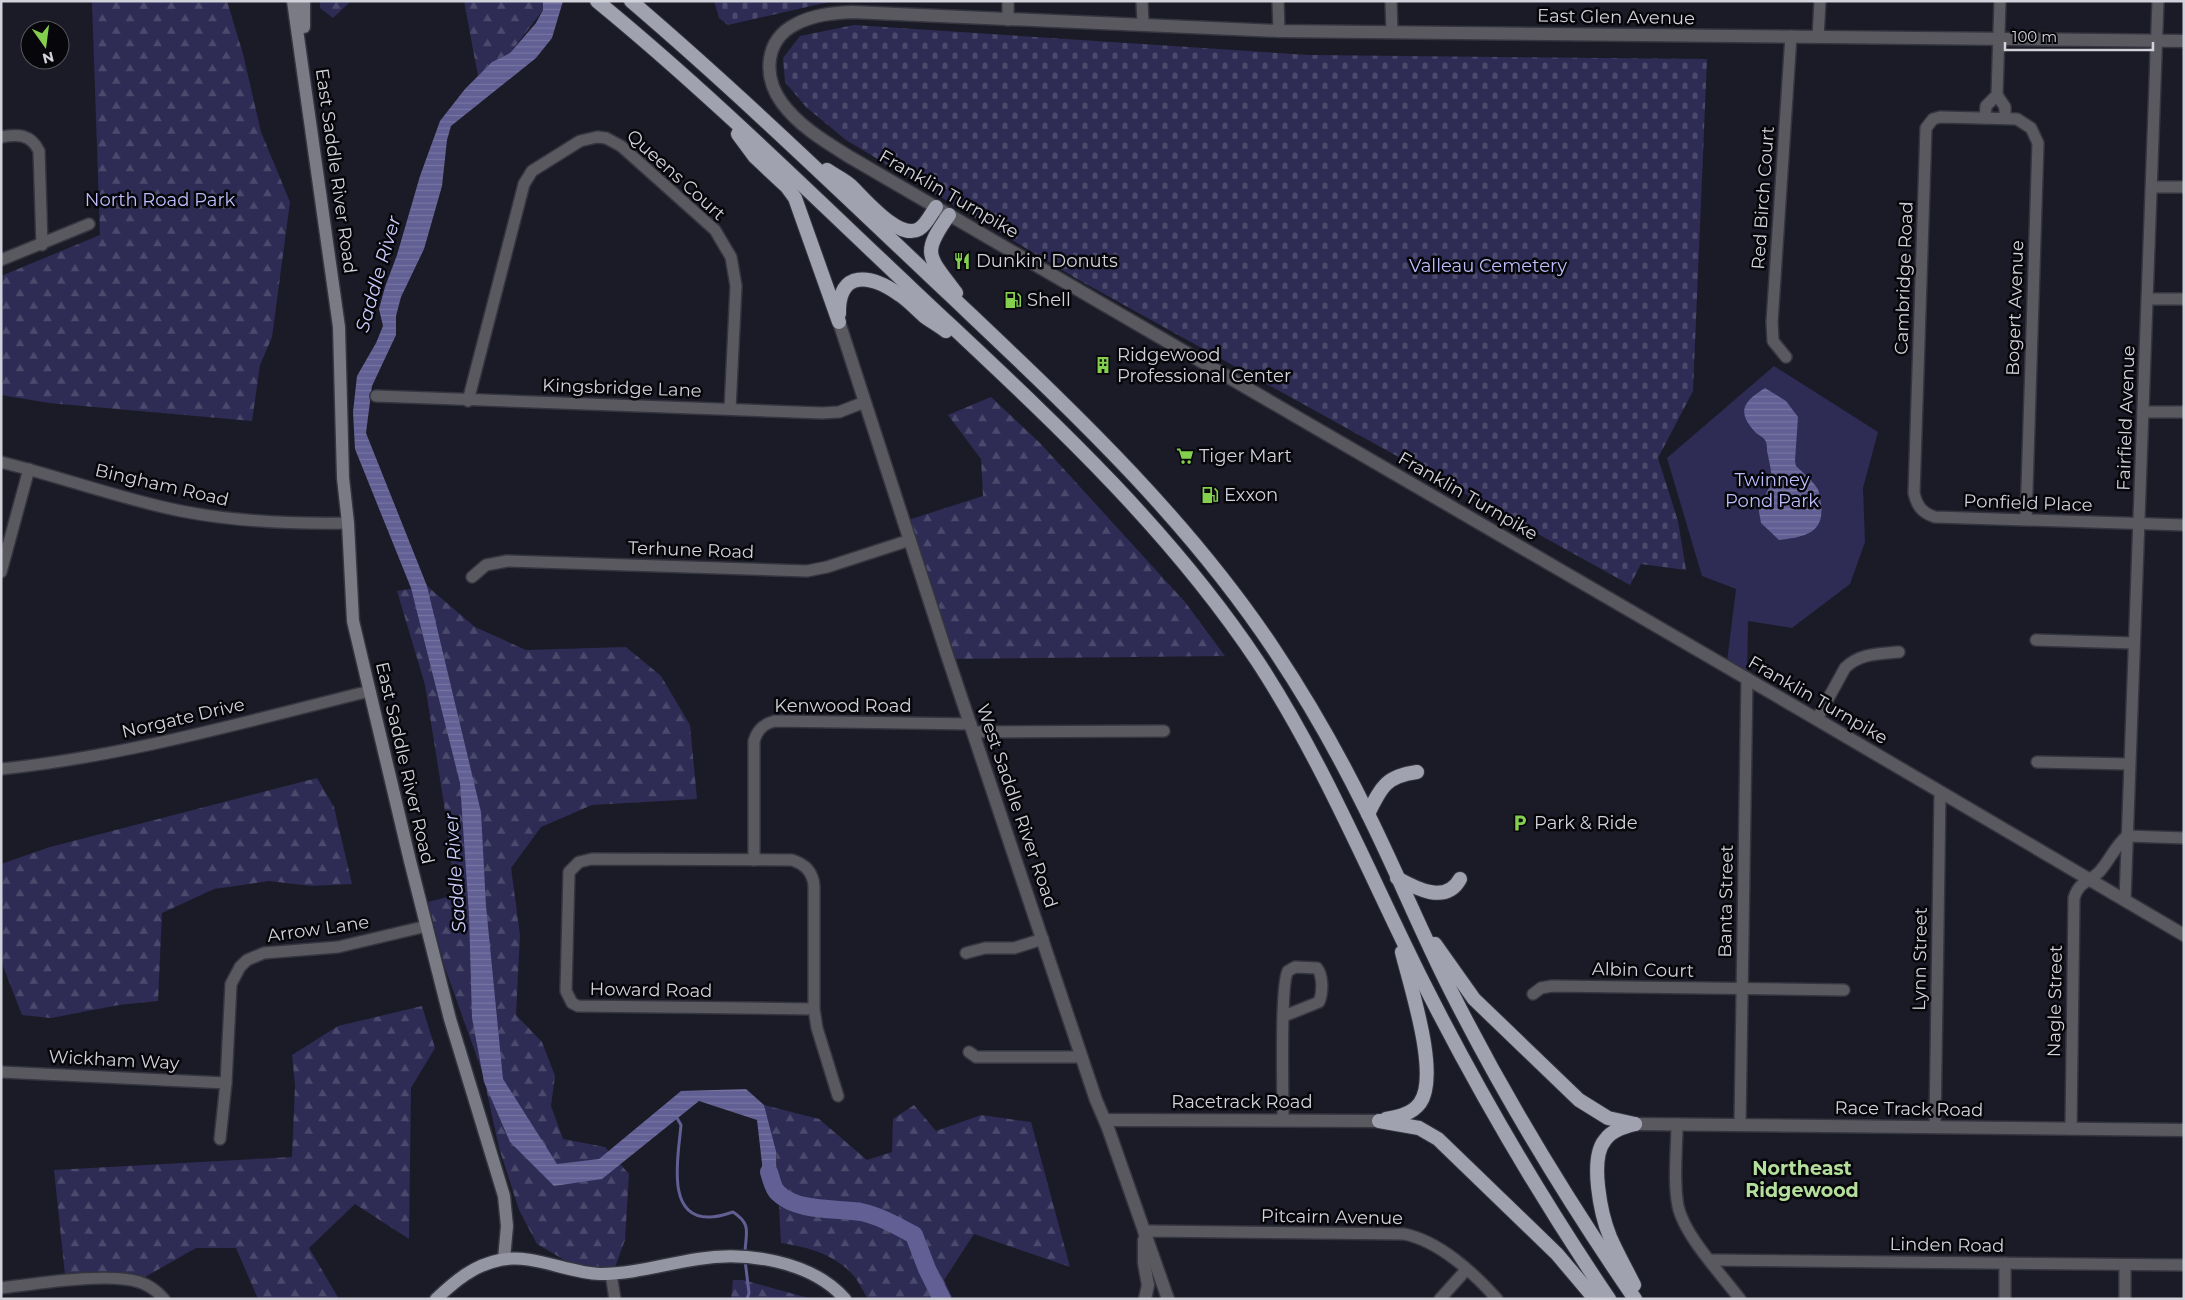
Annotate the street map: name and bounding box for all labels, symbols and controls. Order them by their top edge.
street label: East Glen Avenue [1537,5,1695,29]
north arrow [20,20,70,70]
scale bar [2005,20,2152,52]
text: 100 m [2012,27,2057,46]
text: N [40,48,56,68]
street label: East Saddle River Road [311,67,361,275]
street label: Queens Court [622,125,730,225]
street label: Red Birch Court [1747,126,1779,270]
street label: Franklin Turnpike [875,145,1023,243]
park label: North Road Park [85,189,235,211]
street label: Cambridge Road [1890,201,1918,355]
water label: Saddle River [350,213,406,335]
street label: Bogert Avenue [2002,240,2028,376]
place label: Dunkin' Donuts [976,250,1118,272]
restaurant icon: Dunkin' Donuts [952,251,972,271]
park label: Valleau Cemetery [1409,255,1567,277]
place label: Shell [1027,289,1071,311]
fuel station icon: Shell [1003,290,1023,310]
place label: Ridgewood Professional Center [1117,344,1291,387]
street label: Fairfield Avenue [2112,345,2140,491]
building icon: Ridgewood Professional Center [1093,355,1113,375]
street label: Kingsbridge Lane [542,374,702,402]
place label: Tiger Mart [1199,445,1292,467]
supermarket icon: Tiger Mart [1175,446,1195,466]
street label: Franklin Turnpike [1394,447,1542,545]
street label: Bingham Road [93,459,231,511]
park label: Twinney Pond Park [1725,469,1819,512]
place label: Exxon [1224,484,1278,506]
fuel station icon: Exxon [1200,485,1220,505]
street label: Ponfield Place [1963,490,2093,516]
street label: Terhune Road [627,537,755,563]
street label: Franklin Turnpike [1744,651,1892,749]
street label: East Saddle River Road [371,660,439,866]
street label: Norgate Drive [119,693,247,743]
street label: Kenwood Road [774,695,912,717]
street label: West Saddle River Road [972,701,1062,911]
water label: Saddle River [439,812,471,934]
place label: Park & Ride [1534,812,1638,834]
parking icon: Park & Ride [1510,813,1530,833]
street label: Banta Street [1714,844,1738,958]
street label: Lynn Street [1908,907,1932,1011]
street label: Arrow Lane [266,911,371,947]
street label: Nagle Street [2043,945,2067,1057]
street label: Albin Court [1592,958,1694,982]
street label: Howard Road [589,978,713,1002]
street label: Wickham Way [48,1046,180,1074]
street label: Racetrack Road [1171,1091,1313,1113]
street label: Race Track Road [1834,1097,1984,1121]
district label: Northeast Ridgewood [1745,1157,1859,1202]
street label: Pitcairn Avenue [1261,1205,1403,1229]
street label: Linden Road [1889,1233,2005,1257]

